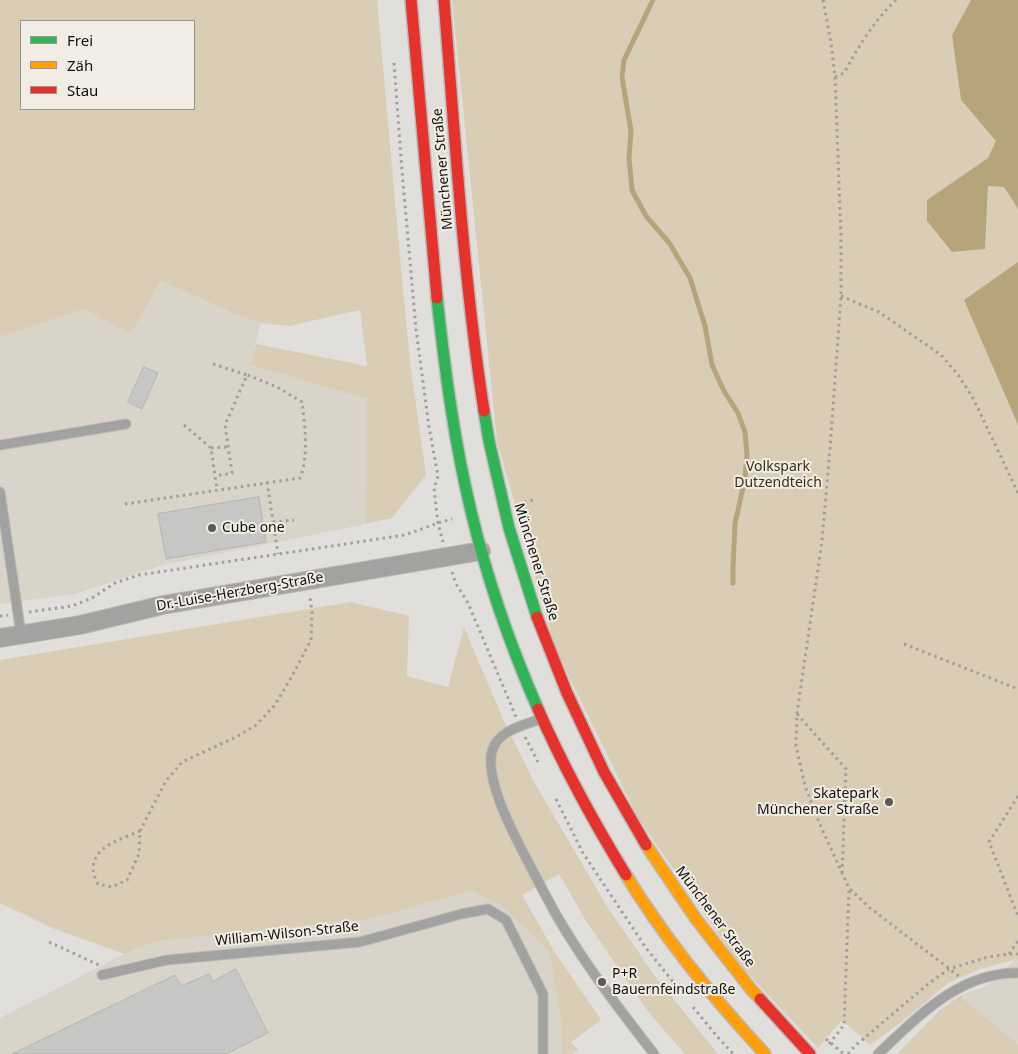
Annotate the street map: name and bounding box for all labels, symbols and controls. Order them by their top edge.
legend [20,20,195,110]
text: Frei [67,30,93,50]
text: Zäh [67,55,93,75]
text: Stau [67,80,98,100]
street label: Münchener Straße [429,107,457,231]
park label: Volkspark Dutzendteich [734,459,822,492]
street label: Münchener Straße [510,501,562,623]
place label: Cube one [222,520,285,536]
marker: Cube one [206,522,218,534]
street label: Dr.-Luise-Herzberg-Straße [155,569,325,615]
place label: Skatepark Münchener Straße [757,786,879,819]
marker: Skatepark Münchener Straße [883,796,895,808]
street label: Münchener Straße [672,863,758,971]
street label: William-Wilson-Straße [214,918,360,950]
place label: P+R Bauernfeindstraße [612,966,735,999]
marker: P+R Bauernfeindstraße [596,976,608,988]

